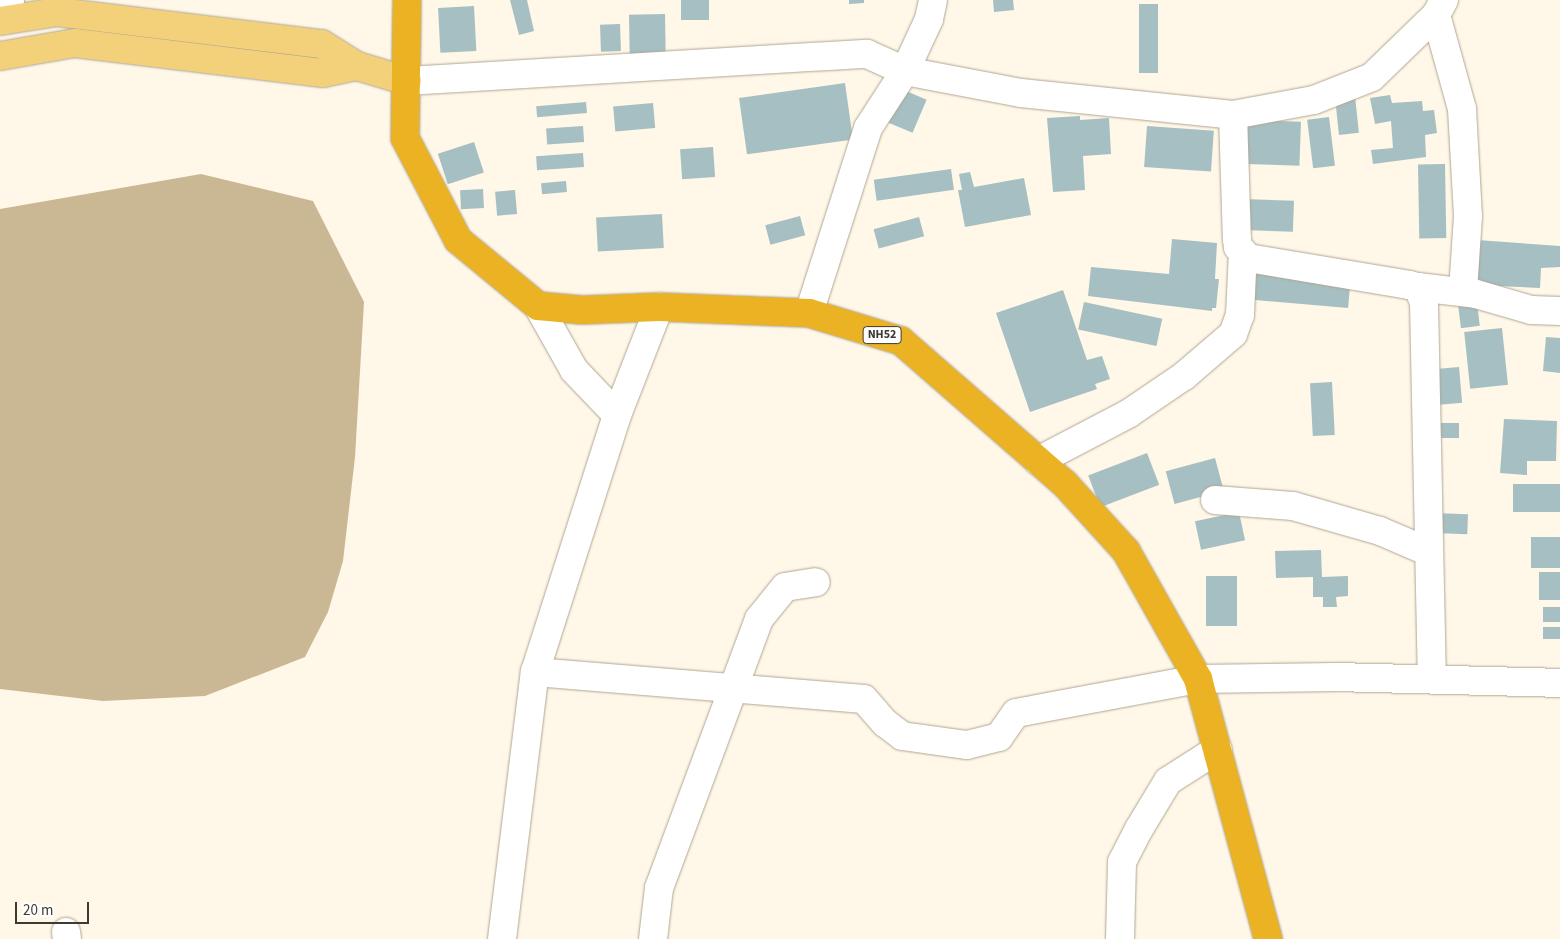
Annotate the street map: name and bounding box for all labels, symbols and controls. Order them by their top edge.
road number: NH52 [862,326,902,344]
scale bar [18,892,91,924]
text: 20 m [23,900,53,921]

